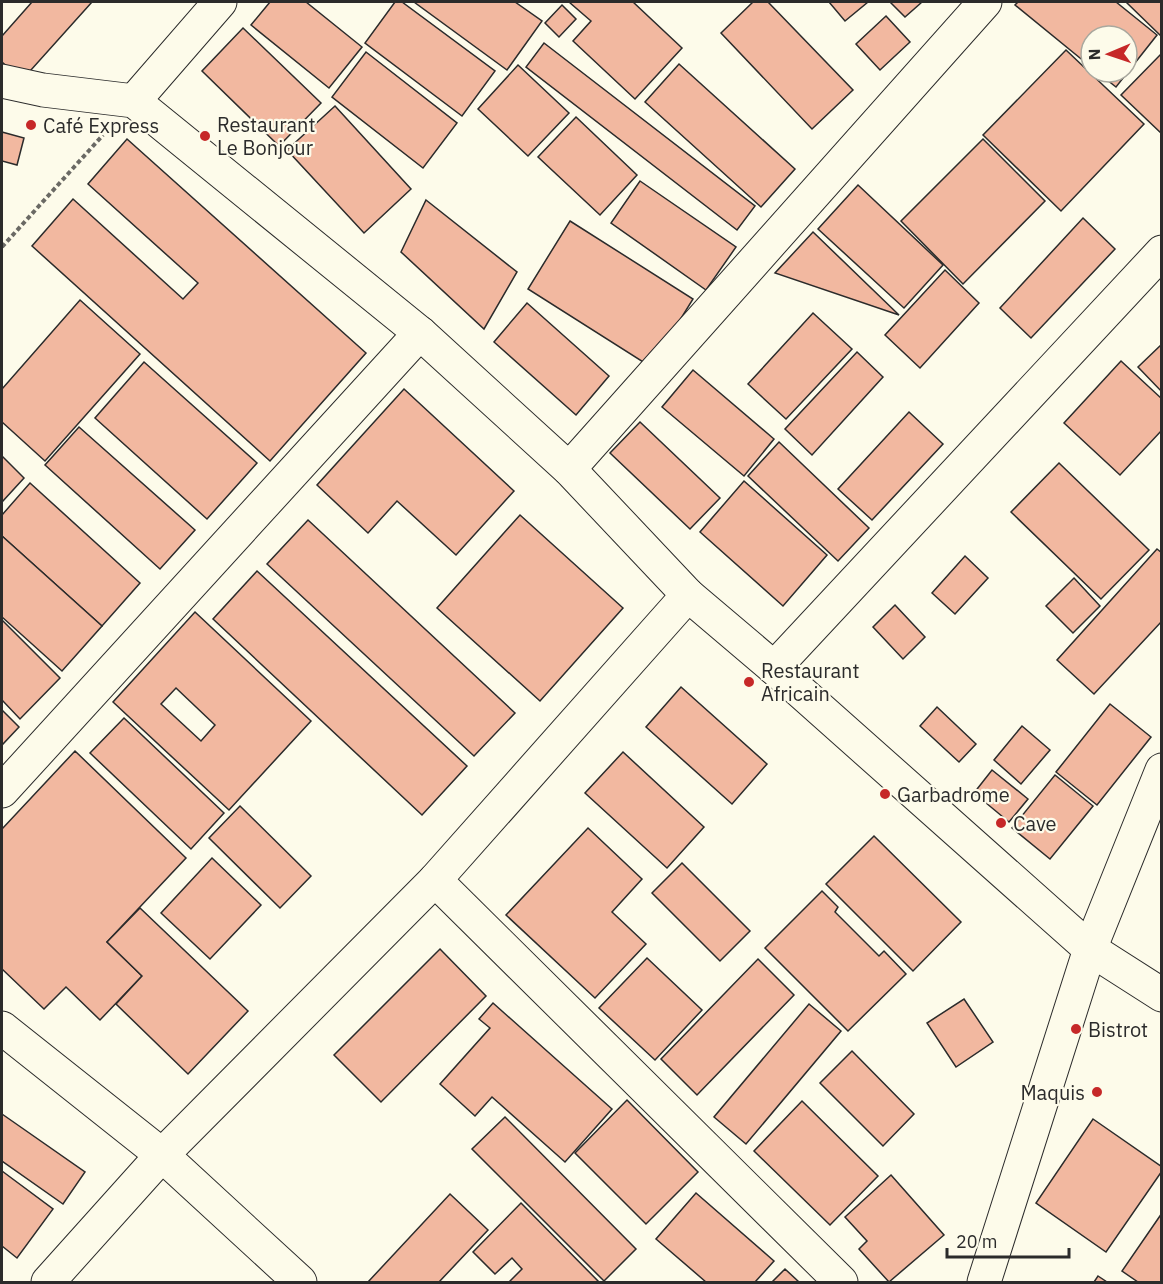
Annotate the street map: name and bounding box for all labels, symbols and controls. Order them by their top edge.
north arrow [1079,24,1139,84]
text: N [1084,48,1104,61]
place label: Restaurant Le Bonjour [217,111,315,161]
place label: Café Express [43,112,159,139]
marker: Café Express [24,118,38,132]
marker: Restaurant Le Bonjour [198,129,212,143]
place label: Restaurant Africain [761,657,859,707]
marker: Restaurant Africain [742,675,756,689]
place label: Garbadrome [897,781,1010,808]
marker: Garbadrome [878,787,892,801]
place label: Cave [1013,810,1057,837]
marker: Cave [994,816,1008,830]
place label: Bistrot [1088,1016,1148,1043]
marker: Bistrot [1069,1022,1083,1036]
place label: Maquis [1020,1079,1085,1106]
marker: Maquis [1090,1085,1104,1099]
scale bar [947,1221,1068,1259]
text: 20 m [956,1230,998,1253]

